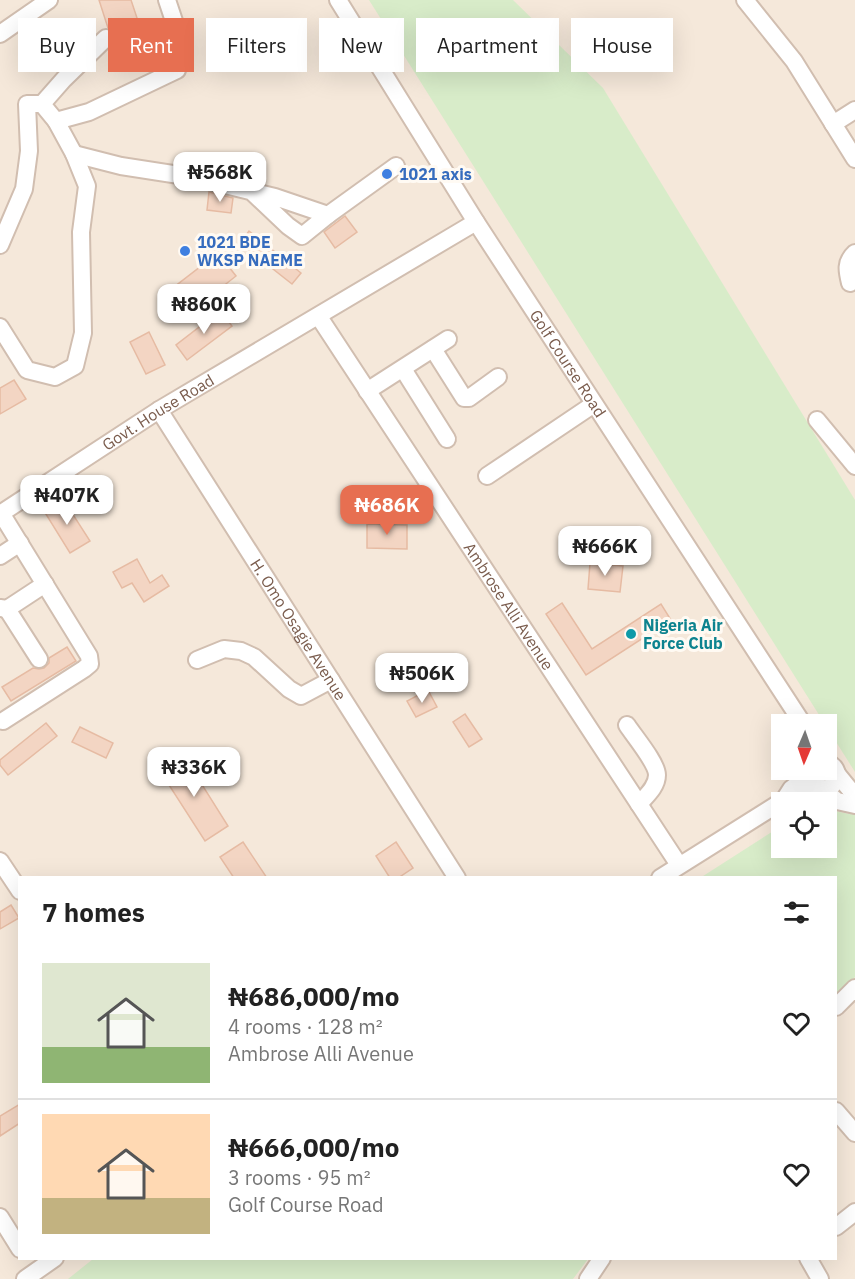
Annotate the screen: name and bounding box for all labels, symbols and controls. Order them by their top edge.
chip: Buy [18,18,96,72]
chip: Rent [108,18,194,72]
chip: Filters [206,18,307,72]
chip: New [319,18,404,72]
chip: Apartment [416,18,559,72]
chip: House [571,18,673,72]
pin: ₦568K [178,152,262,203]
text: ₦568K [187,158,253,185]
place label: 1021 axis [399,164,472,184]
marker: 1021 axis [380,167,394,181]
place label: 1021 BDE WKSP NAEME [197,232,303,270]
marker: 1021 BDE WKSP NAEME [178,244,192,258]
pin: ₦860K [162,284,246,335]
text: ₦860K [171,290,237,317]
street label: Golf Course Road [526,306,610,421]
street label: Govt. House Road [98,370,218,455]
pin: ₦407K [25,475,109,526]
text: ₦407K [34,481,100,508]
pin: ₦686K [345,485,429,536]
text: ₦686K [354,491,420,518]
pin: ₦666K [563,526,647,577]
text: ₦666K [572,532,638,559]
street label: Ambrose Alli Avenue [460,538,558,674]
street label: H. Omo Osagie Avenue [246,555,351,704]
place label: Nigeria Air Force Club [643,615,723,653]
marker: Nigeria Air Force Club [624,627,638,641]
pin: ₦506K [380,653,464,704]
text: ₦506K [389,659,455,686]
north arrow [771,714,837,780]
map controls [771,714,837,858]
pin: ₦336K [152,747,236,798]
text: ₦336K [161,753,227,780]
button: locate [771,792,837,858]
text: 7 homes [42,895,145,929]
icon: filters [780,896,813,929]
text: ₦686,000/mo [228,979,399,1013]
icon: home [90,987,162,1059]
icon: heart [780,1007,813,1040]
text: 4 rooms · 128 m² [228,1013,383,1040]
text: Ambrose Alli Avenue [228,1040,414,1067]
text: ₦666,000/mo [228,1130,399,1164]
icon: home [90,1138,162,1210]
icon: heart [780,1158,813,1191]
text: 3 rooms · 95 m² [228,1164,371,1191]
text: Golf Course Road [228,1191,383,1218]

